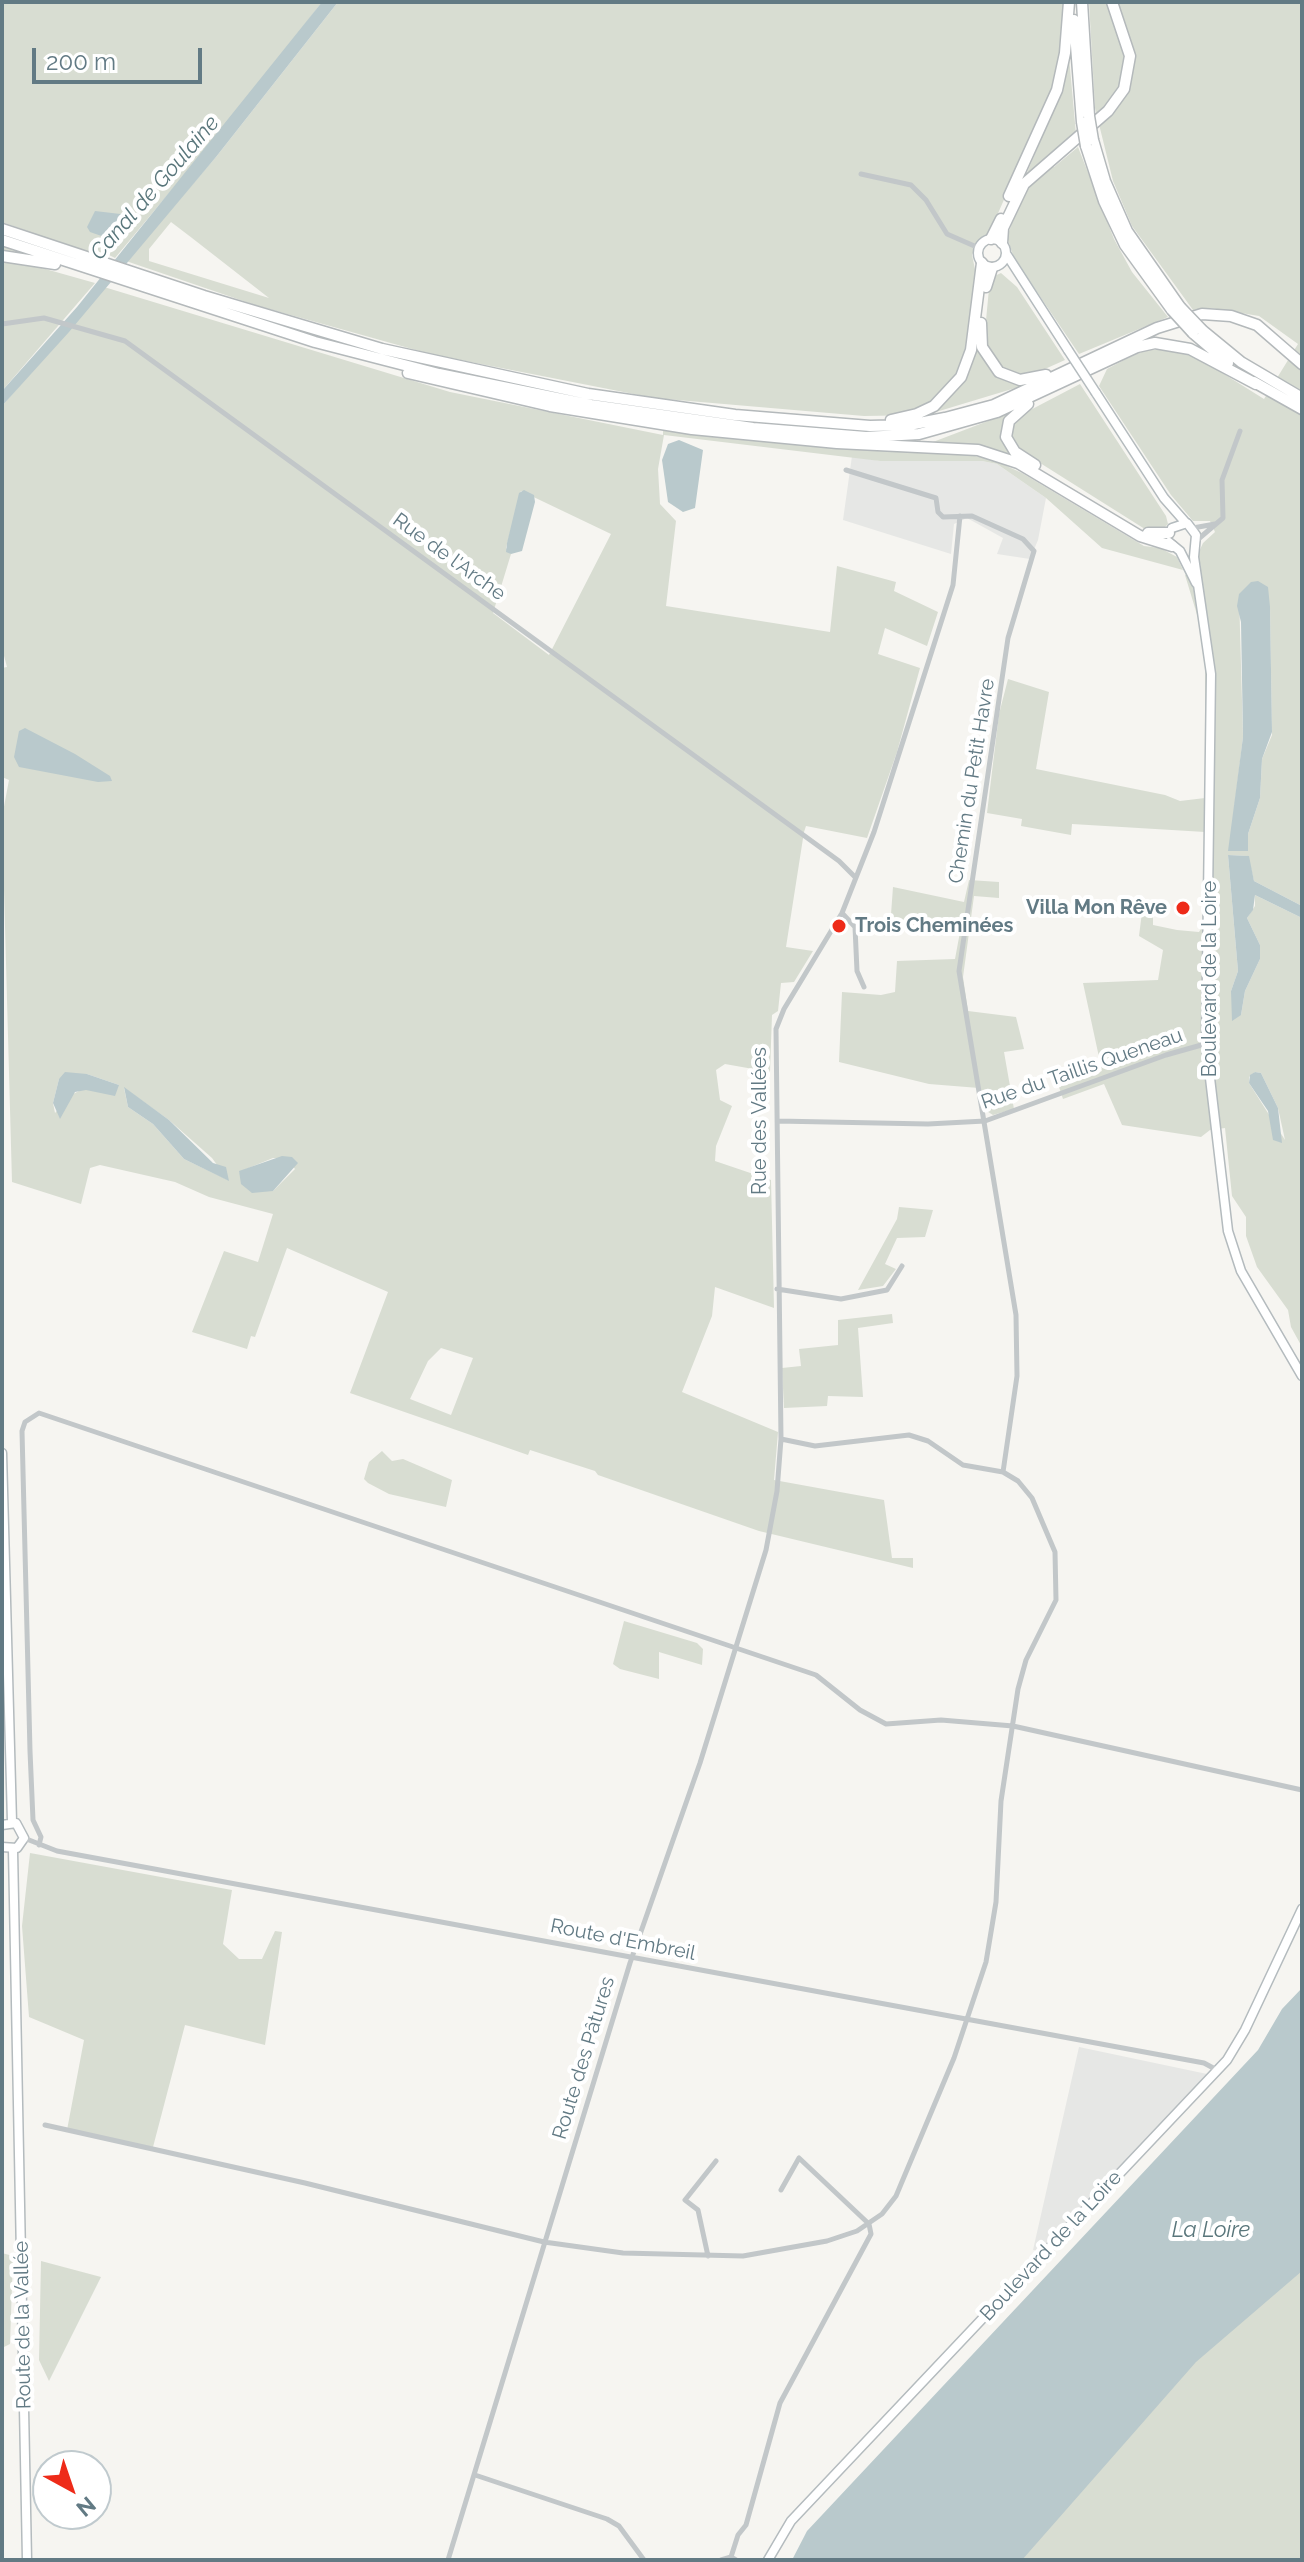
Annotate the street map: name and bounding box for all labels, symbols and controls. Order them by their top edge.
scale bar [36,32,206,82]
text: 200 m [46,47,116,76]
water label: Canal de Goulaine [85,110,225,266]
street label: Rue de l'Arche [388,508,510,606]
street label: Chemin du Petit Havre [944,677,1000,885]
street label: Boulevard de la Loire [1198,881,1222,1077]
place label: Villa Mon Rêve [1026,896,1167,920]
marker: Villa Mon Rêve [1174,899,1192,917]
place label: Trois Cheminées [855,914,1013,938]
marker: Trois Cheminées [830,917,848,935]
street label: Rue du Taillis Queneau [978,1023,1186,1115]
street label: Rue des Vallées [748,1047,772,1195]
street label: Route d'Embreil [548,1914,698,1966]
street label: Route des Pâtures [548,1974,620,2142]
street label: Boulevard de la Loire [975,2166,1127,2326]
water label: La Loire [1172,2217,1250,2243]
street label: Route de la Vallée [10,2241,36,2409]
north arrow [32,2450,112,2530]
text: N [71,2491,101,2522]

